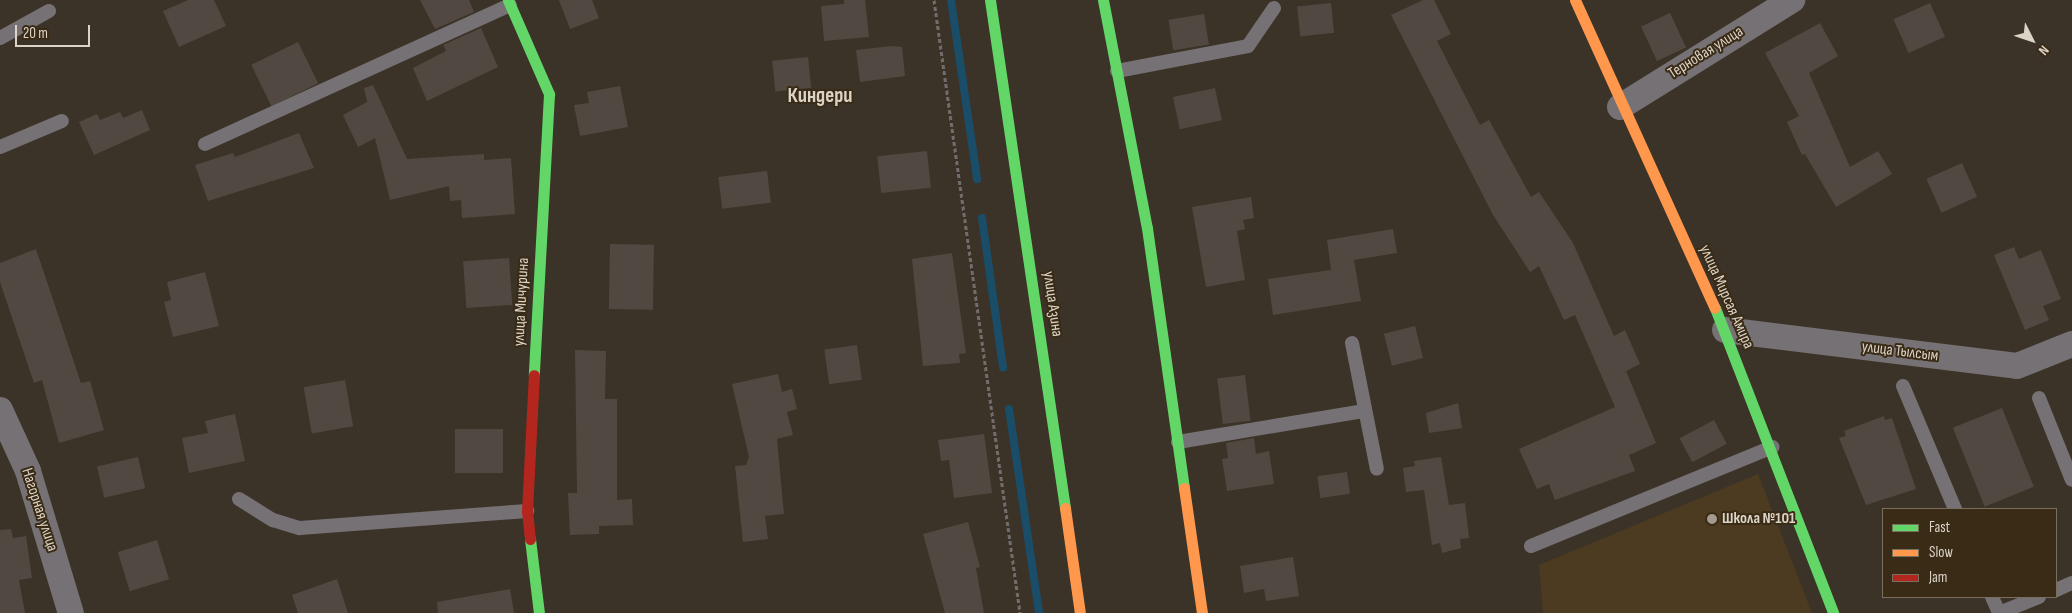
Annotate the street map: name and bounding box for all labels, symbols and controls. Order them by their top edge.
scale bar [18,15,92,47]
north arrow [2007,15,2057,65]
street label: Терновая улица [1665,22,1747,84]
text: 20 m [23,24,48,43]
text: N [2035,42,2053,59]
district label: Киндери [788,83,852,109]
street label: улица Мирсая Амира [1694,242,1758,352]
street label: улица Мичурина [510,257,534,347]
street label: улица Азина [1038,270,1066,338]
street label: улица Тылсым [1861,338,1939,366]
street label: Нагорная улица [17,466,61,554]
legend [1882,508,2057,598]
place label: Школа №101 [1722,509,1795,529]
marker: Школа №101 [1706,513,1718,525]
text: Fast [1929,518,1950,537]
text: Slow [1929,543,1953,562]
text: Jam [1929,568,1947,587]

